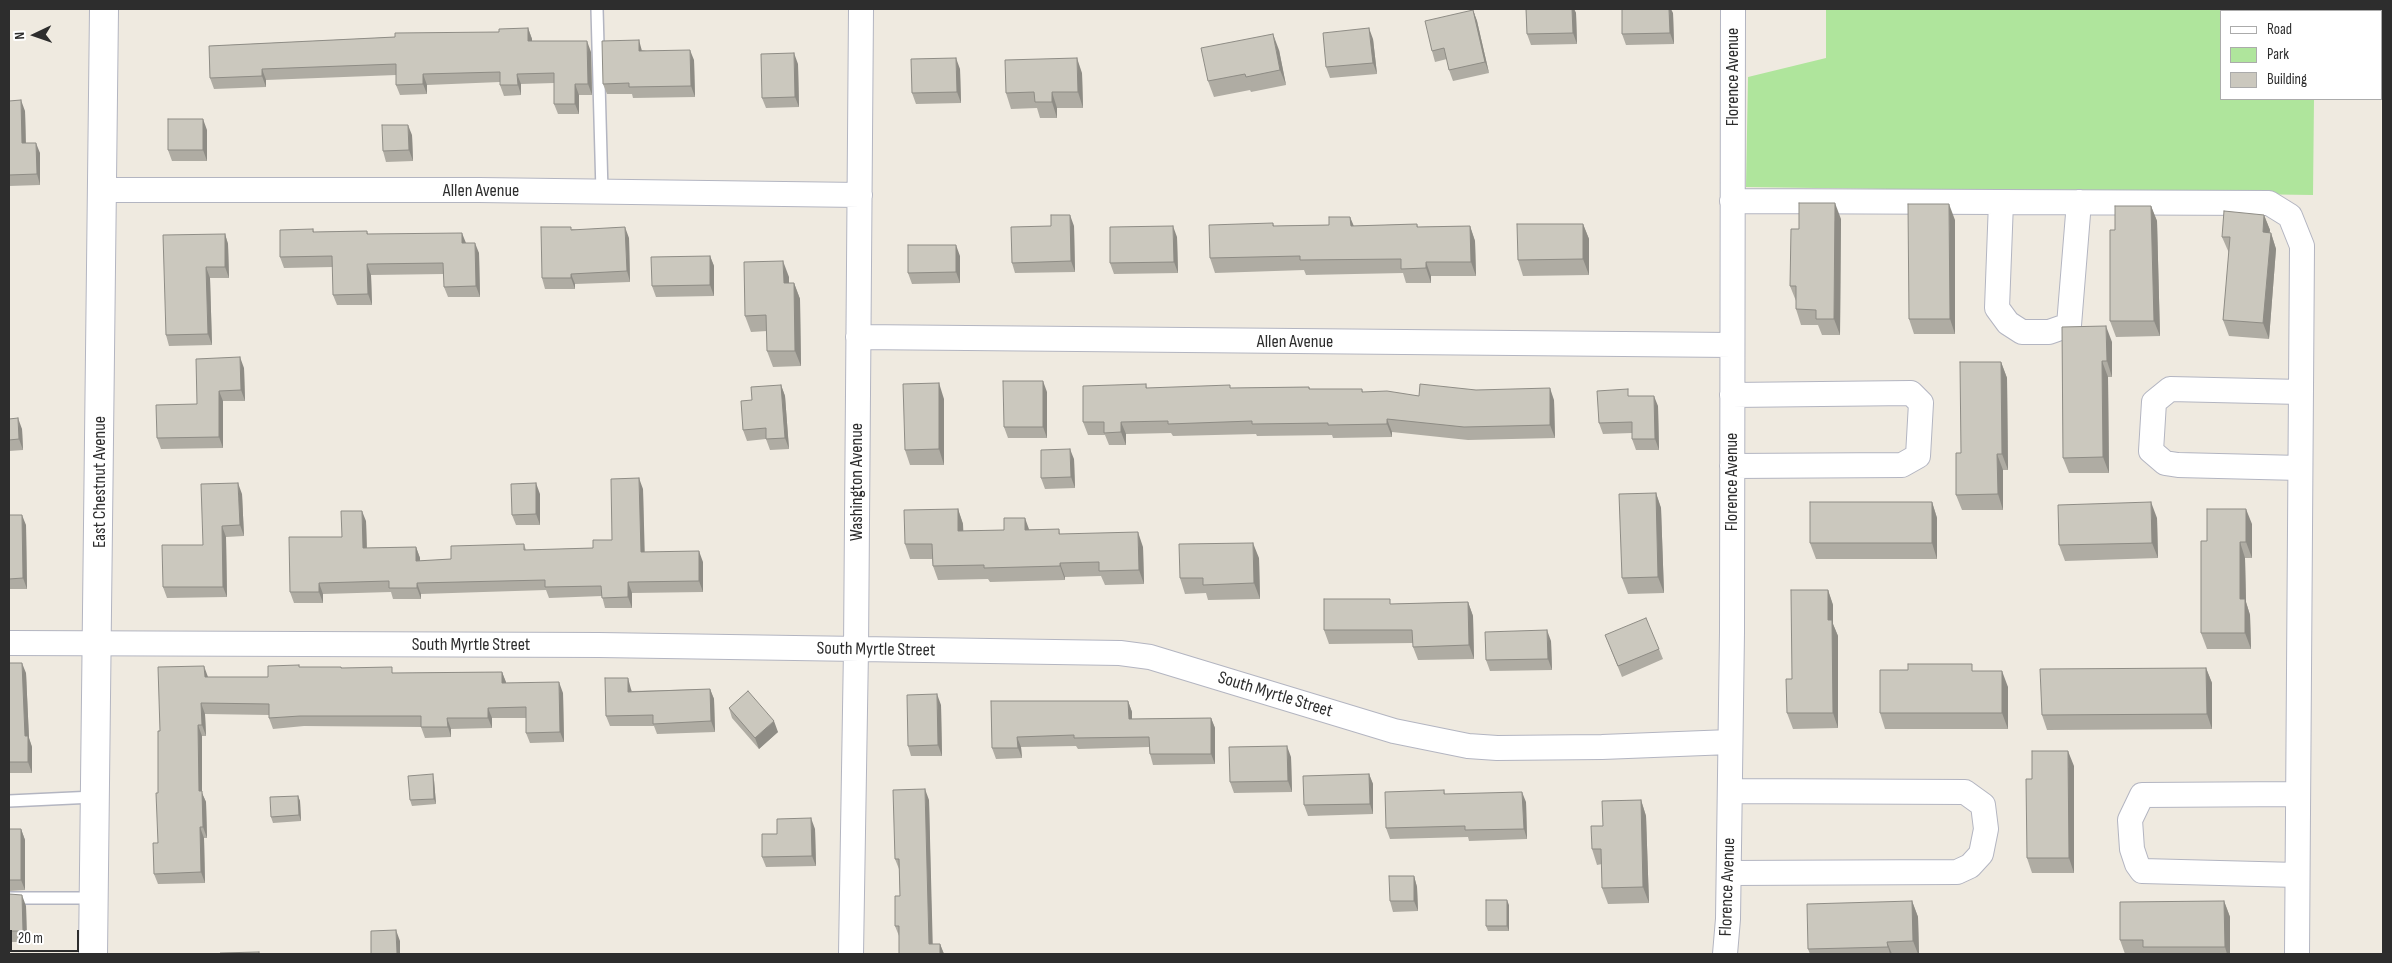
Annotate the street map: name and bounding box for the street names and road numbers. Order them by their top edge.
street label: Florence Avenue [1722,28,1744,126]
street label: Allen Avenue [443,180,519,202]
street label: Allen Avenue [1257,331,1333,353]
street label: East Chestnut Avenue [89,416,111,548]
street label: Washington Avenue [846,423,868,541]
street label: Florence Avenue [1721,433,1743,531]
street label: South Myrtle Street [412,634,530,656]
street label: South Myrtle Street [816,638,936,662]
street label: South Myrtle Street [1215,667,1335,723]
street label: Florence Avenue [1715,837,1741,937]

